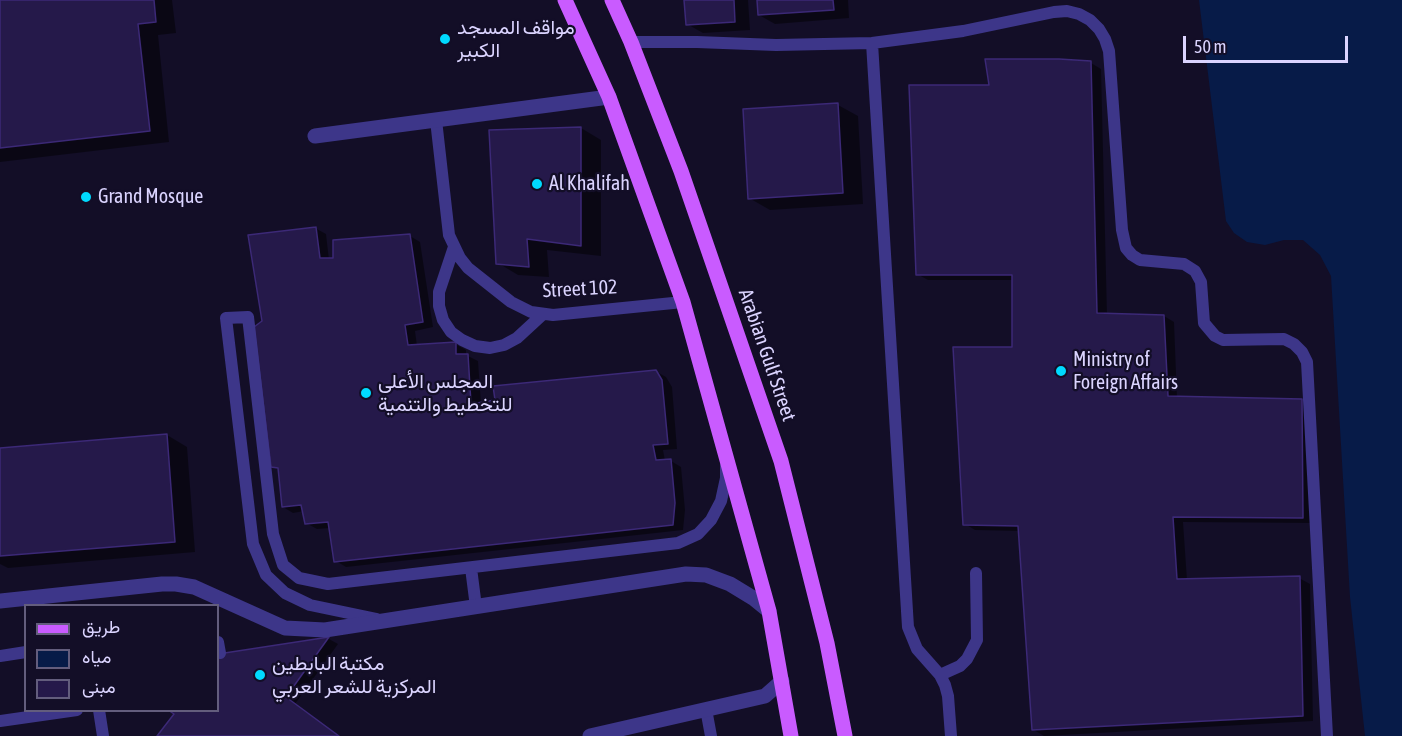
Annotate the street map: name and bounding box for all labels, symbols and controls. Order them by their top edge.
place label: مواقف المسجد الكبير [457,16,575,63]
scale bar [1186,24,1351,62]
marker: مواقف المسجد الكبير [438,32,452,46]
text: 50 m [1194,36,1226,57]
place label: Al Khalifah [549,172,630,196]
marker: Al Khalifah [530,177,544,191]
place label: Grand Mosque [98,185,203,209]
marker: Grand Mosque [79,190,93,204]
street label: Street 102 [542,275,618,303]
street label: Arabian Gulf Street [733,286,801,424]
place label: Ministry of Foreign Affairs [1073,348,1178,395]
marker: Ministry of Foreign Affairs [1054,364,1068,378]
place label: المجلس الأعلى للتخطيط والتنمية [378,370,512,417]
marker: المجلس الأعلى للتخطيط والتنمية [359,386,373,400]
legend [24,604,219,712]
text: طريق [82,616,120,637]
text: مياه [82,646,111,667]
place label: مكتبة البابطين المركزية للشعر العربي [272,652,436,699]
marker: مكتبة البابطين المركزية للشعر العربي [253,668,267,682]
text: مبنى [82,676,116,697]

